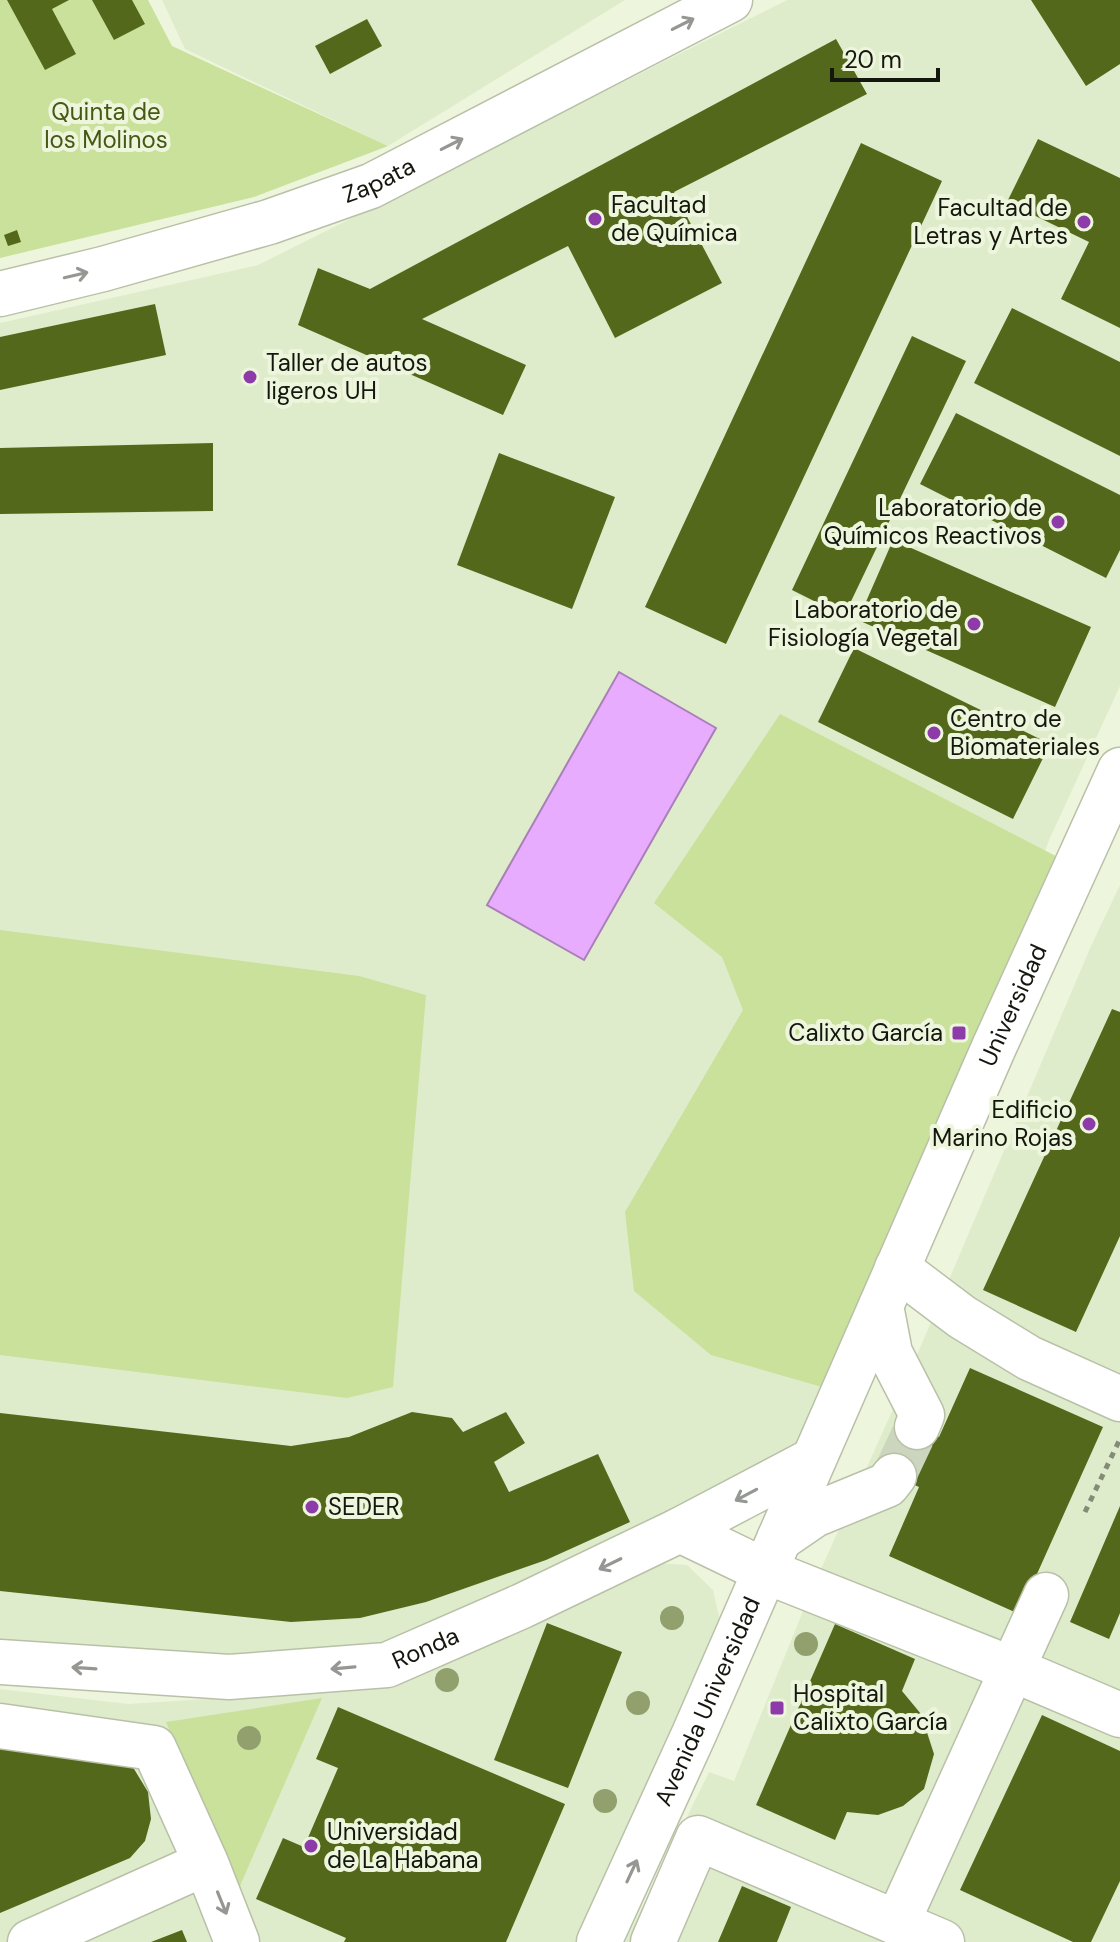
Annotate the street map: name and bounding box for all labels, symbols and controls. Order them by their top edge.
one-way arrow [671,16,694,32]
scale bar [832,32,938,82]
text: 20 m [844,44,902,75]
park label: Quinta de los Molinos [44,96,168,155]
one-way arrow [440,136,464,151]
street label: Zapata [338,150,420,210]
place label: Facultad de Química [611,189,738,248]
place label: Facultad de Letras y Artes [914,192,1068,251]
marker: Facultad de Química [586,210,604,228]
marker: Facultad de Letras y Artes [1075,213,1093,231]
one-way arrow [62,267,88,282]
place label: Taller de autos ligeros UH [266,347,428,406]
marker: Taller de autos ligeros UH [241,368,259,386]
place label: Laboratorio de Químicos Reactivos [824,492,1042,551]
marker: Laboratorio de Químicos Reactivos [1049,513,1067,531]
place label: Laboratorio de Fisiología Vegetal [768,594,958,653]
marker: Laboratorio de Fisiología Vegetal [965,615,983,633]
place label: Centro de Biomateriales [950,703,1100,762]
marker: Centro de Biomateriales [925,724,943,742]
street label: Universidad [971,939,1054,1071]
place label: Calixto García [788,1017,943,1048]
marker: Calixto García [950,1024,968,1042]
place label: Edificio Marino Rojas [932,1094,1073,1153]
marker: Edificio Marino Rojas [1080,1115,1098,1133]
one-way arrow [735,1488,759,1504]
place label: SEDER [328,1491,400,1522]
marker: SEDER [303,1498,321,1516]
one-way arrow [598,1557,622,1572]
street label: Avenida Universidad [647,1592,767,1811]
street label: Ronda [387,1620,463,1676]
one-way arrow [71,1660,98,1675]
one-way arrow [330,1661,357,1676]
place label: Hospital Calixto García [793,1678,948,1737]
marker: Hospital Calixto García [768,1699,786,1717]
place label: Universidad de La Habana [327,1816,478,1875]
marker: Universidad de La Habana [302,1837,320,1855]
one-way arrow [625,1860,640,1884]
one-way arrow [216,1890,230,1915]

